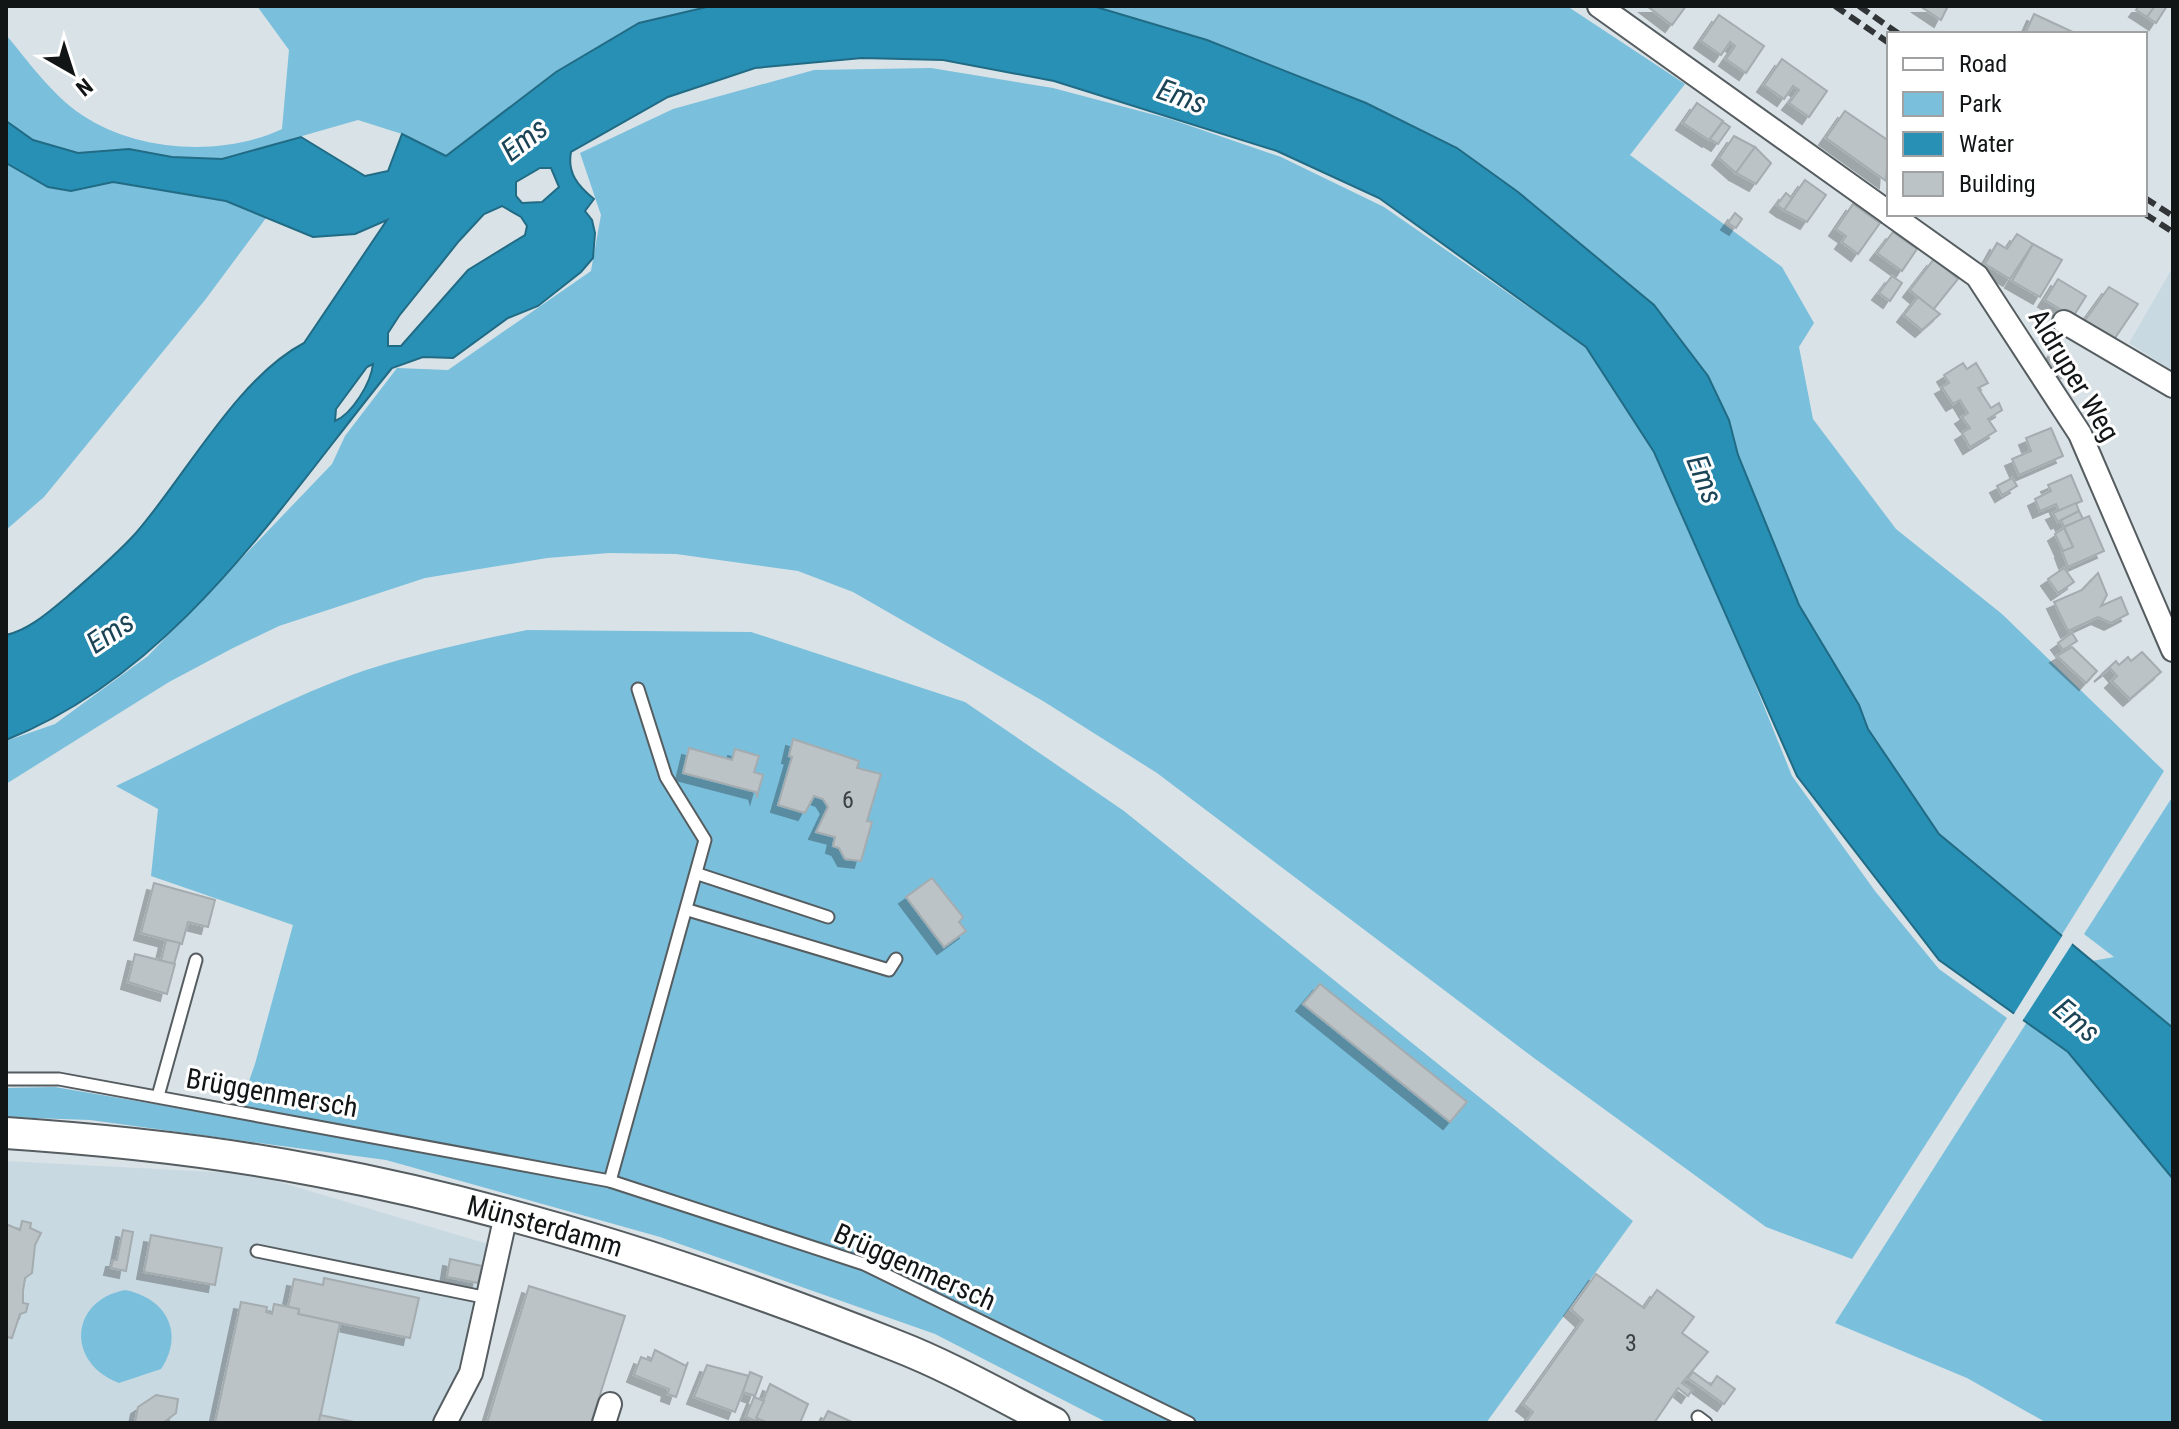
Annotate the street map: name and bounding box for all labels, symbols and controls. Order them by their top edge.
north arrow [32,32,112,112]
legend [1887,32,2147,216]
text: Road [1959,50,2007,78]
water label: Ems [1153,71,1211,121]
text: N [71,73,97,101]
text: Park [1959,90,2002,118]
water label: Ems [494,110,554,168]
text: Water [1959,130,2014,158]
text: Building [1959,170,2036,198]
street label: Aldruper Weg [2022,303,2126,447]
water label: Ems [1679,449,1731,509]
water label: Ems [80,604,140,660]
house number: 6 [842,786,854,814]
water label: Ems [2047,991,2107,1049]
street label: Brüggenmersch [184,1062,360,1124]
street label: Münsterdamm [464,1188,627,1264]
street label: Brüggenmersch [829,1217,1001,1317]
house number: 3 [1625,1329,1637,1357]

